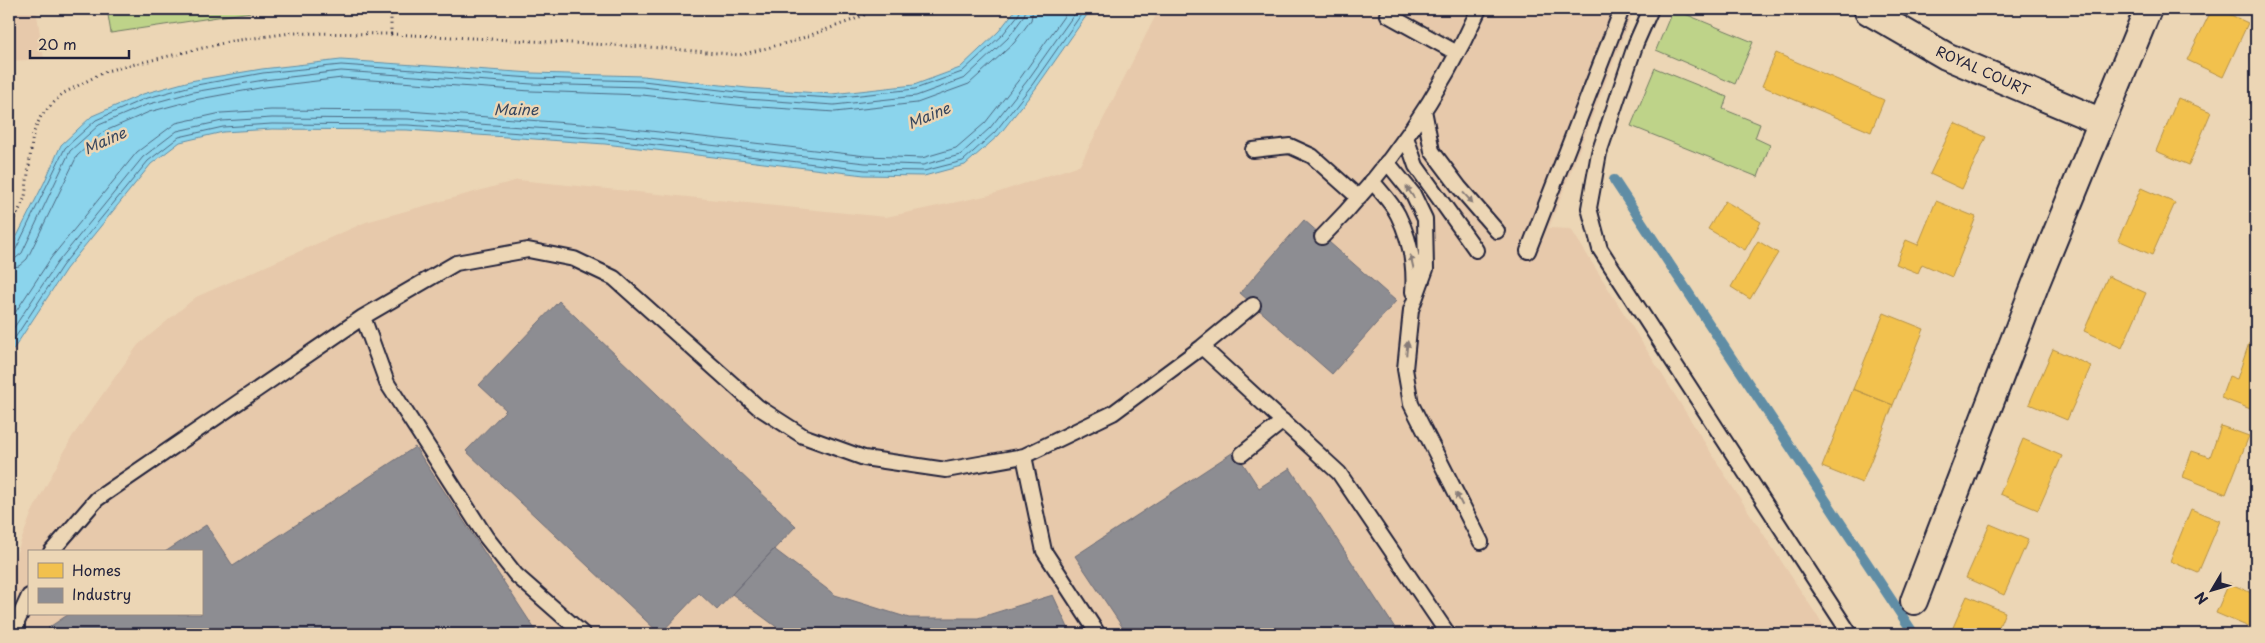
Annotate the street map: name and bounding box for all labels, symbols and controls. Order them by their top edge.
scale bar [30,28,129,60]
text: 20 m [38,32,77,55]
street label: ROYAL COURT [1933,40,2034,101]
water label: Maine [903,95,954,134]
water label: Maine [494,97,539,120]
water label: Maine [79,120,130,159]
one-way arrow [1405,185,1415,199]
one-way arrow [1462,192,1474,204]
one-way arrow [1408,254,1416,269]
one-way arrow [1403,340,1411,356]
one-way arrow [1455,491,1463,506]
legend [28,550,202,616]
text: Homes [72,558,121,581]
north arrow [2188,566,2238,616]
text: Industry [72,582,131,605]
text: N [2190,587,2213,609]

